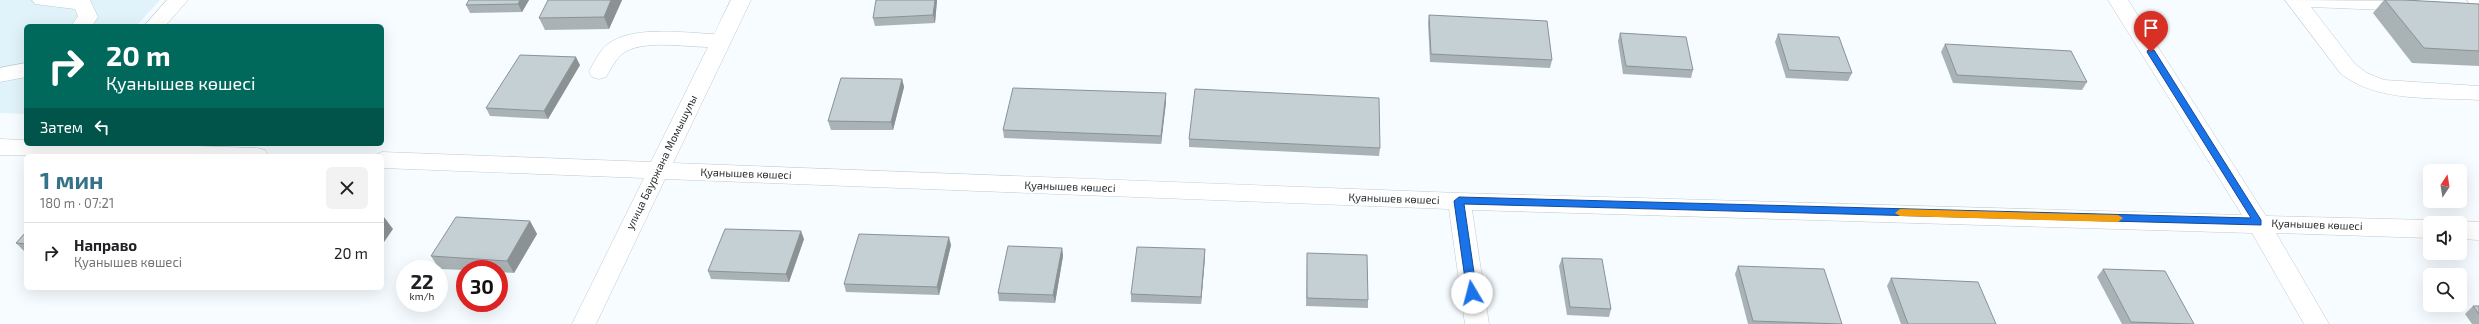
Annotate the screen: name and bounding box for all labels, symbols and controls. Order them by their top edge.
pin [2134,11,2168,52]
icon: arrive [2140,17,2162,39]
text: 20 m [106,38,171,72]
icon: right [40,40,92,92]
text: Қуанышев көшесі [106,72,256,94]
street label: улица Бауржана Момышулы [623,92,700,232]
icon: left [91,116,113,138]
text: Затем [40,118,83,136]
north arrow [2423,164,2467,208]
map controls [2423,164,2467,312]
text: 1 мин [40,165,104,194]
street label: Қуанышев көшесі [700,165,792,182]
button: close [326,167,368,209]
street label: Қуанышев көшесі [1024,178,1116,195]
street label: Қуанышев көшесі [1348,190,1440,207]
text: 180 m · 07:21 [40,195,114,211]
street label: Қуанышев көшесі [2271,216,2363,233]
button: sound [2423,216,2467,260]
text: Направо [74,236,137,254]
icon: right [40,242,62,264]
text: 20 m [334,244,368,262]
text: Қуанышев көшесі [74,254,182,270]
speed limit sign: 30 [456,260,508,312]
button: search [2423,268,2467,312]
text: 22 [410,269,434,293]
position arrow [1451,272,1493,314]
text: km/h [410,290,434,302]

